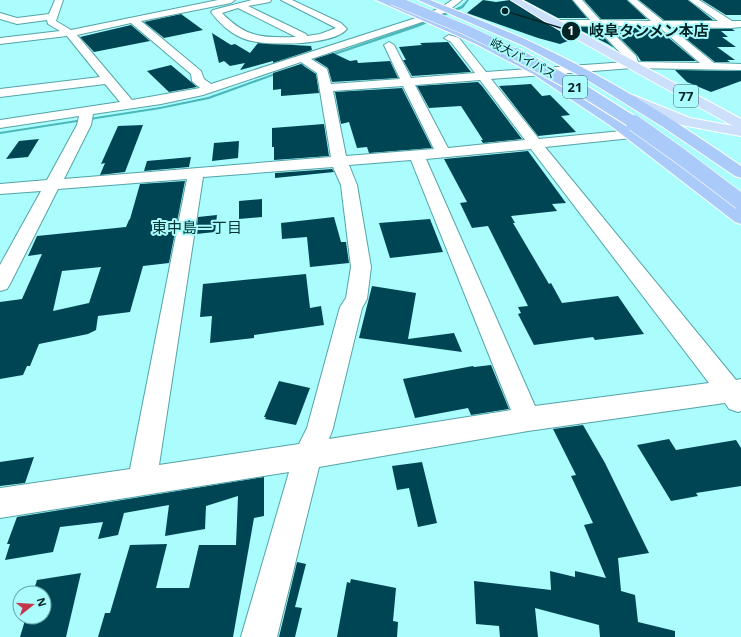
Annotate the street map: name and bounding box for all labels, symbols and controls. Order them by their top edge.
callout: 岐阜タンメン本店 [561,17,717,44]
text: 岐阜タンメン本店 [589,20,709,40]
text: 1 [568,22,574,39]
street label: 岐大バイパス [487,34,559,82]
road number: 21 [563,76,587,98]
road number: 77 [674,85,698,107]
district label: 東中島一丁目 [152,217,242,237]
north arrow [12,585,52,625]
text: N [34,595,51,608]

